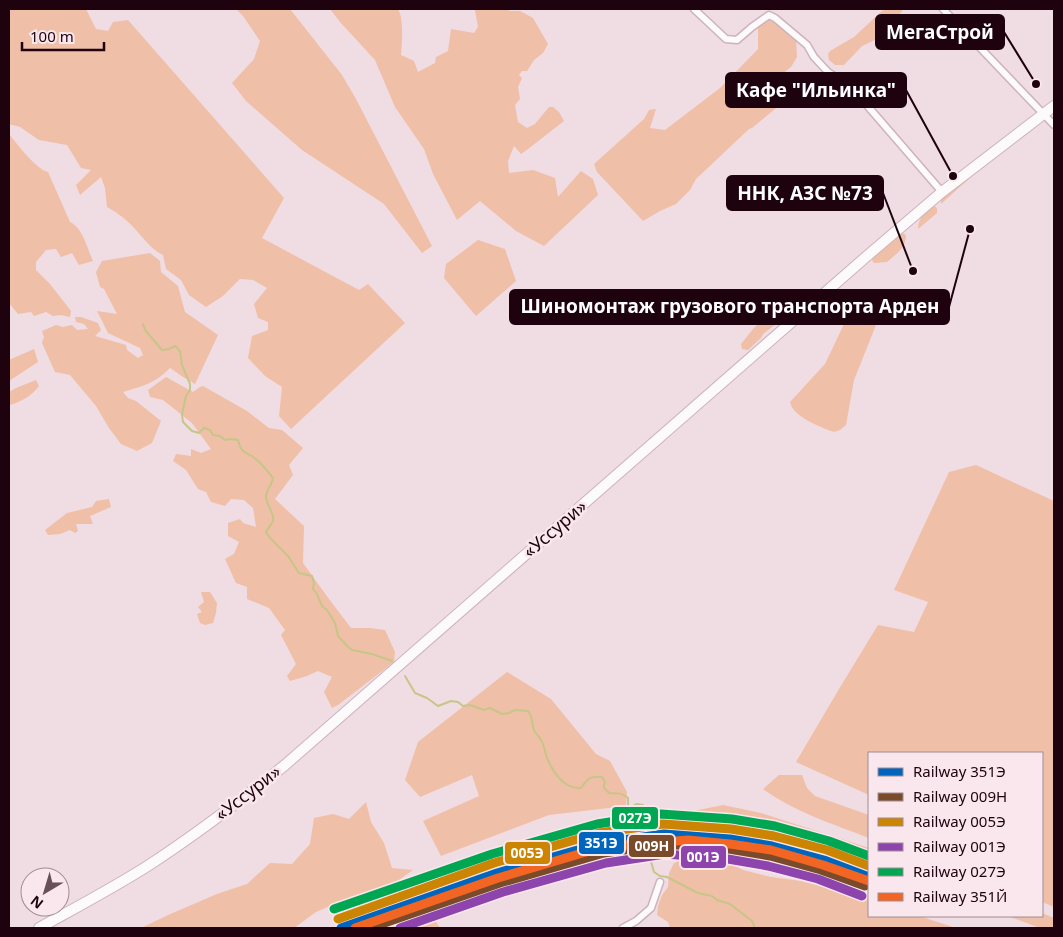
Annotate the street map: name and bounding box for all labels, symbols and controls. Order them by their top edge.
callout: МегаСтрой [876,15,1004,49]
text: МегаСтрой [886,19,994,45]
scale bar [22,20,105,52]
text: 100 m [30,26,74,46]
callout: Кафе "Ильинка" [726,73,906,107]
text: Кафе "Ильинка" [736,77,896,103]
callout: ННК, АЗС №73 [727,176,883,210]
text: ННК, АЗС №73 [737,180,873,206]
callout: Шиномонтаж грузового транспорта Арден [510,290,949,324]
text: Шиномонтаж грузового транспорта Арден [520,293,940,319]
street label: «Уссури» [517,494,591,563]
legend [868,752,1043,917]
street label: «Уссури» [210,759,285,825]
text: Railway 351Э [913,761,1006,781]
text: Railway 009Н [913,786,1007,806]
line badge: 027Э [611,806,659,830]
text: 027Э [618,808,652,827]
text: Railway 005Э [913,811,1006,831]
line badge: 351Э [578,831,625,855]
text: 351Э [584,833,618,852]
line badge: 009Н [628,834,675,858]
text: 009Н [635,836,669,855]
text: Railway 001Э [913,836,1006,856]
line badge: 005Э [504,841,551,865]
text: 005Э [510,843,544,862]
line badge: 001Э [680,845,727,869]
text: 001Э [686,847,720,866]
text: Railway 027Э [913,861,1006,881]
north arrow [20,867,70,917]
text: Railway 351Й [913,886,1007,906]
text: N [26,892,47,914]

